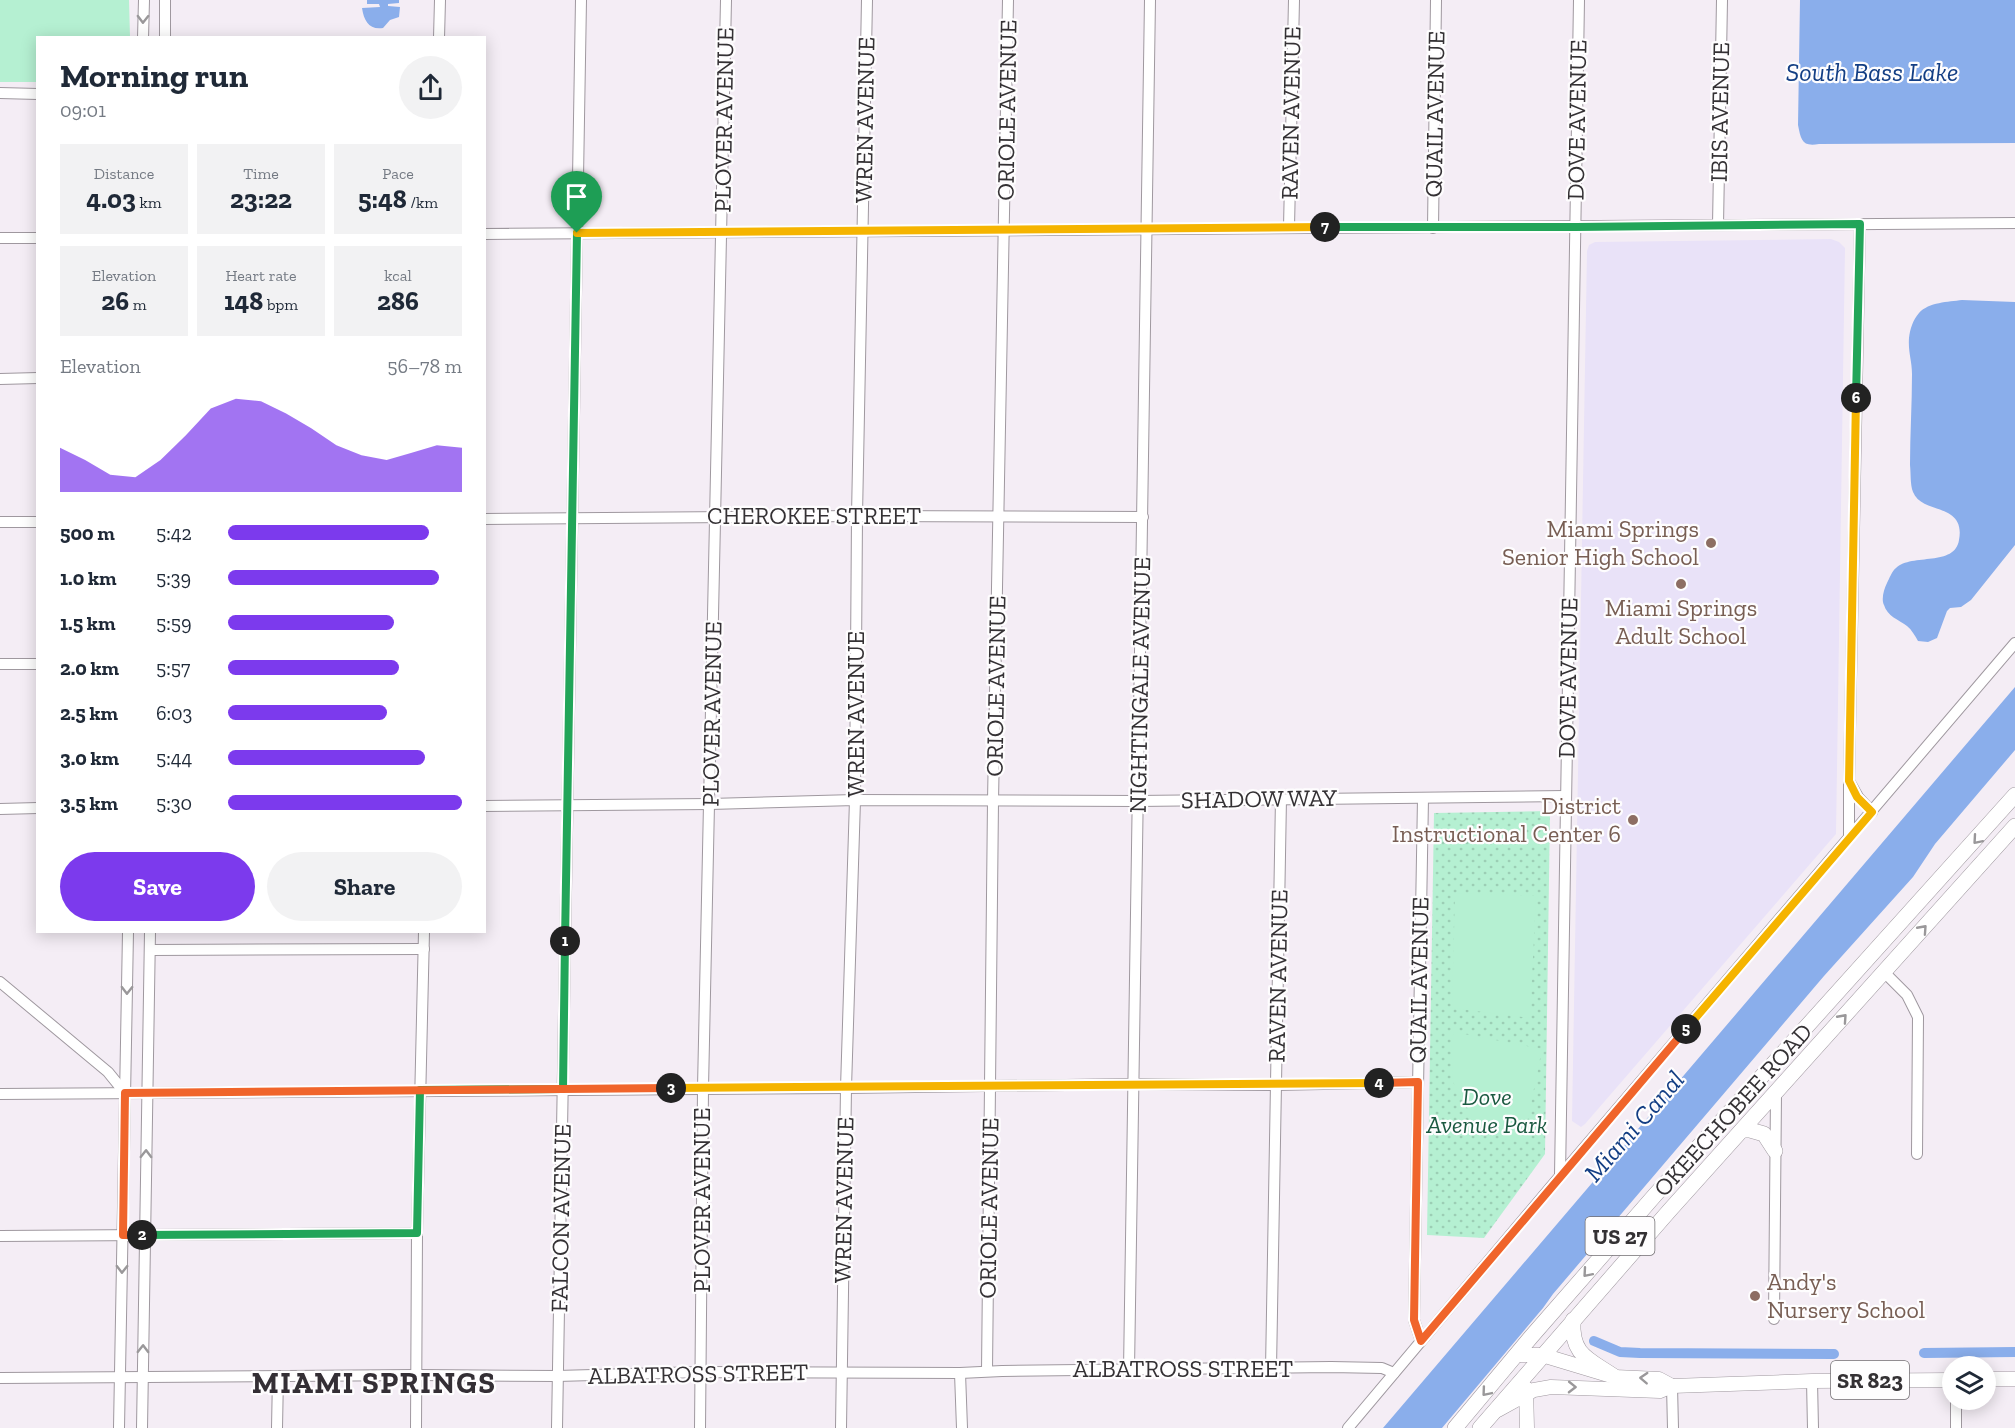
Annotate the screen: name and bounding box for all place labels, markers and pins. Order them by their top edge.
pin [551,171,602,233]
pin: 7 [1310,212,1340,242]
pin: 6 [1841,383,1871,413]
place label: Miami Springs Senior High School [1502,514,1699,571]
marker: Miami Springs Senior High School [1704,536,1718,550]
marker: Miami Springs Adult School [1674,577,1688,591]
place label: Miami Springs Adult School [1605,593,1757,650]
place label: District Instructional Center 6 [1392,791,1621,848]
marker: District Instructional Center 6 [1626,813,1640,827]
pin: 1 [550,926,580,956]
pin: 5 [1671,1014,1701,1044]
pin: 4 [1364,1068,1394,1098]
pin: 3 [656,1073,686,1103]
pin: 2 [127,1220,157,1250]
place label: Andy's Nursery School [1767,1267,1925,1324]
marker: Andy's Nursery School [1748,1289,1762,1303]

